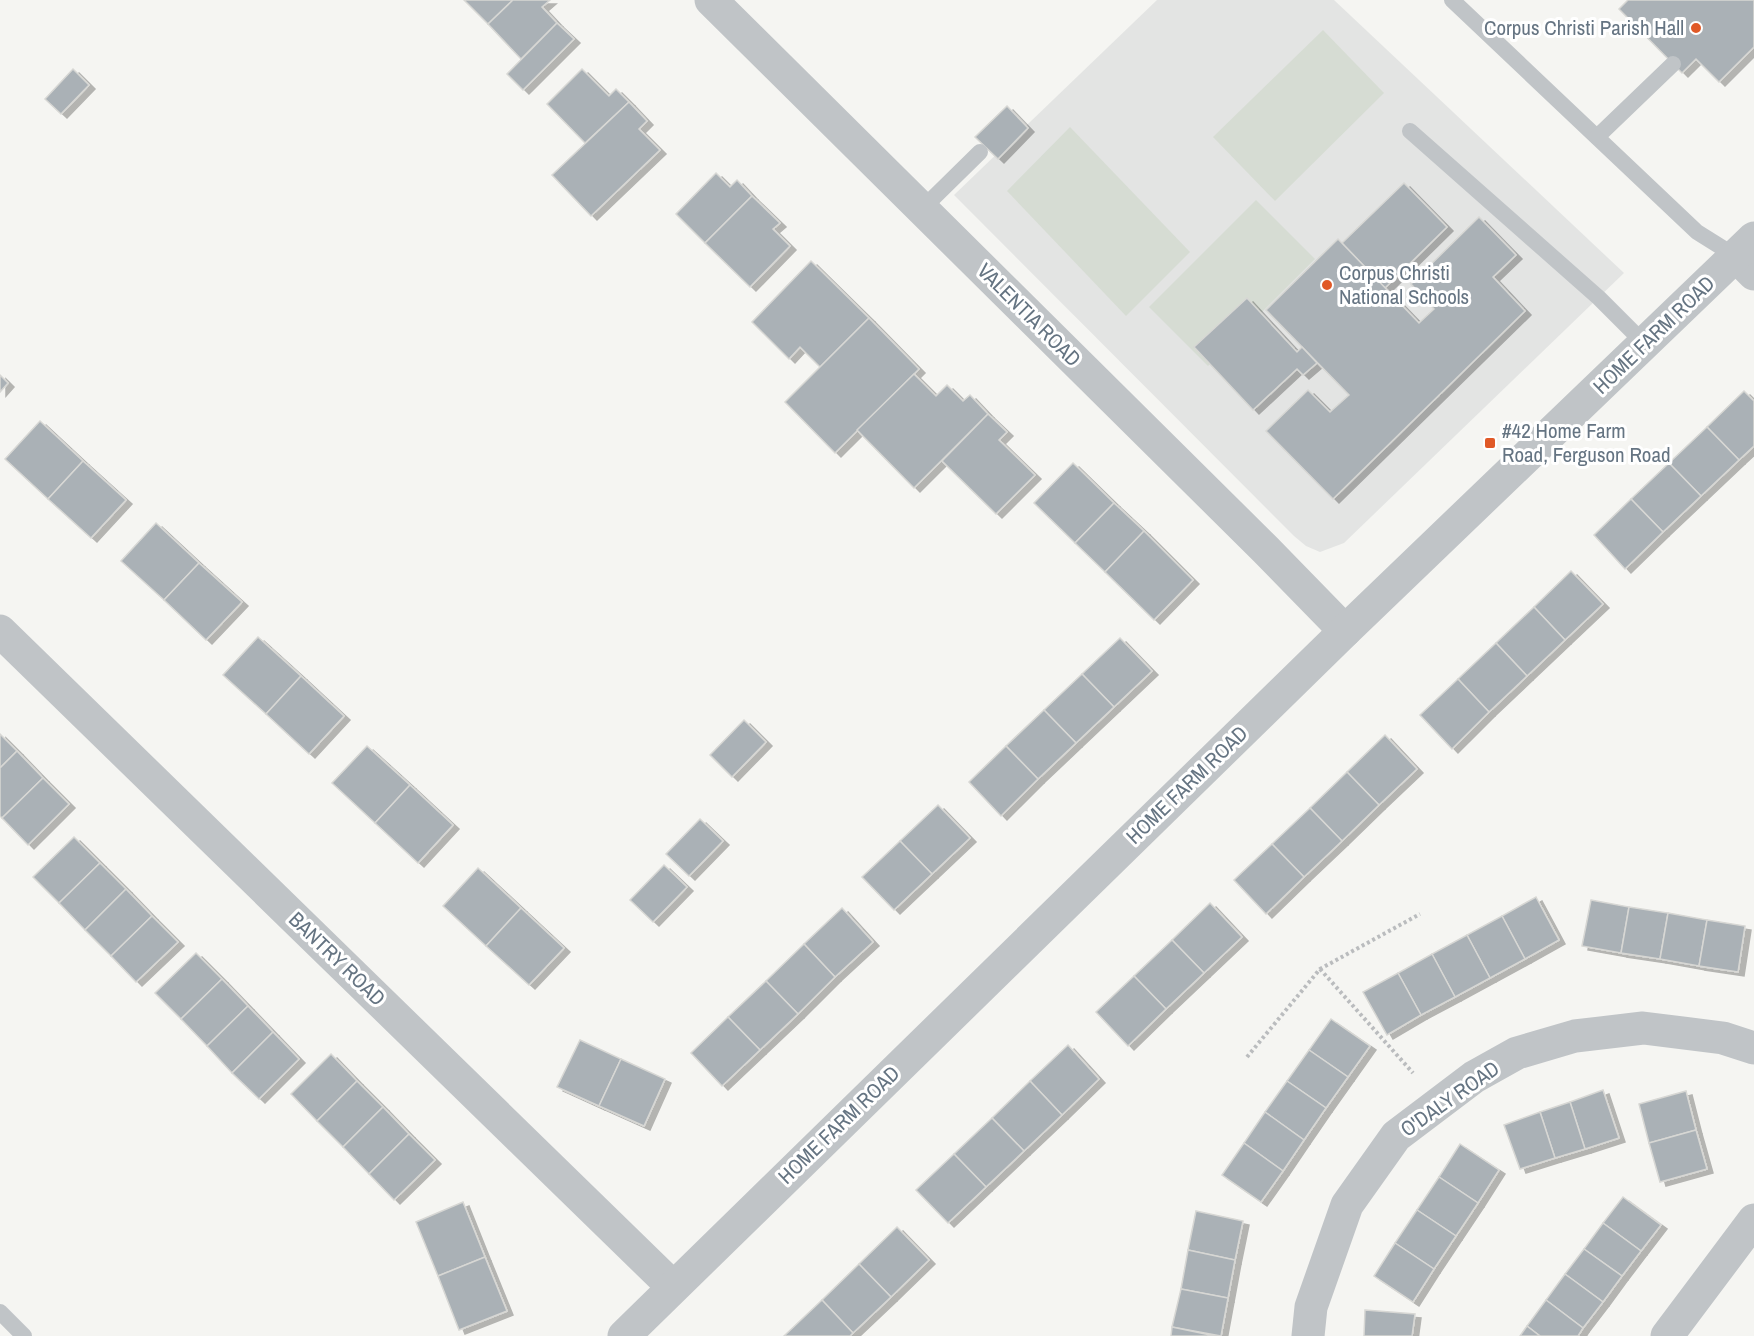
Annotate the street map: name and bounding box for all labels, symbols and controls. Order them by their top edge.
place label: Corpus Christi Parish Hall [1484,13,1684,42]
marker: Corpus Christi Parish Hall [1689,21,1703,35]
street label: VALENTIA ROAD [971,256,1088,373]
place label: Corpus Christi National Schools [1339,258,1469,311]
street label: HOME FARM ROAD [1586,269,1721,400]
marker: Corpus Christi National Schools [1320,278,1334,292]
place label: #42 Home Farm Road, Ferguson Road [1502,416,1671,469]
marker: #42 Home Farm Road, Ferguson Road [1483,436,1497,450]
street label: HOME FARM ROAD [1119,719,1254,850]
street label: BANTRY ROAD [283,905,392,1012]
street label: O'DALY ROAD [1394,1054,1505,1143]
street label: HOME FARM ROAD [771,1059,906,1190]

